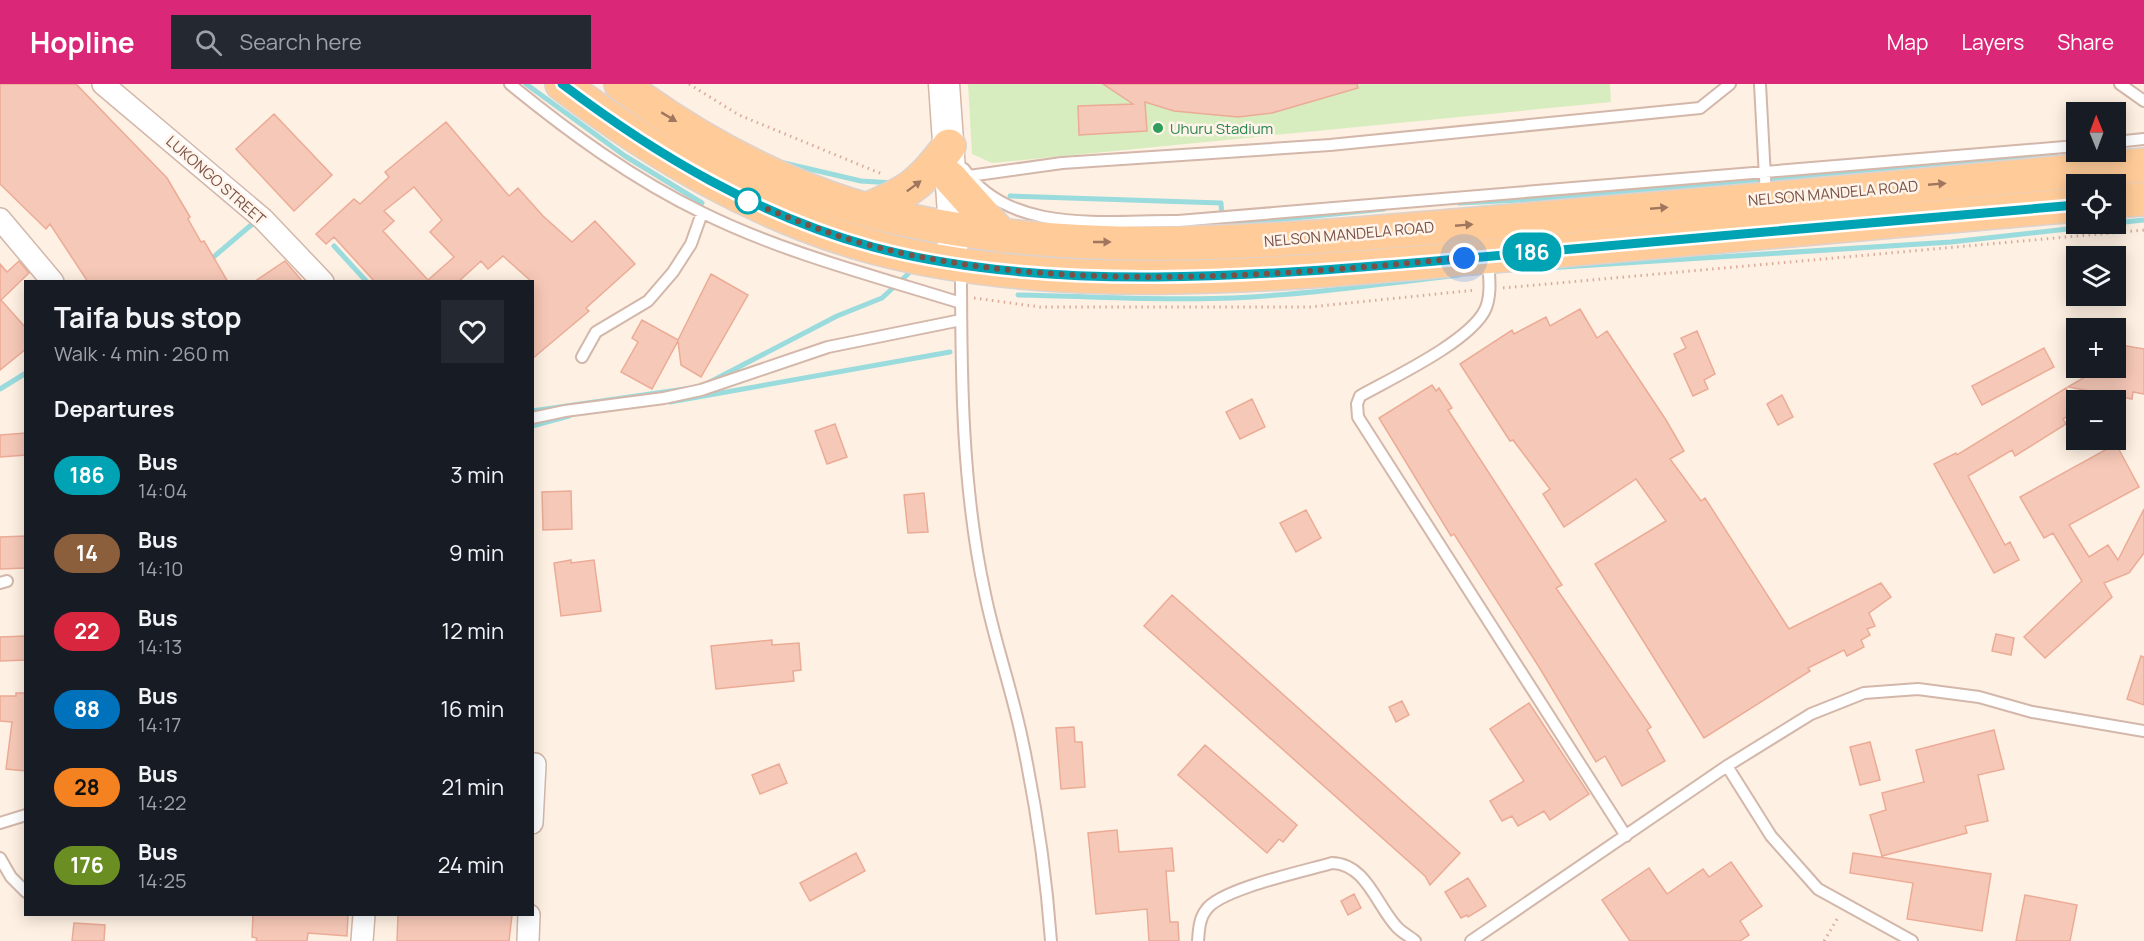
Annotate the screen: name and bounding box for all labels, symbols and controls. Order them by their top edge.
search box [171,15,591,69]
text: Hopline [30,23,135,61]
icon: search [192,26,225,59]
text: Search here [240,27,362,57]
text: Map [1887,28,1928,56]
text: Layers [1961,28,2024,56]
text: Share [2057,28,2114,56]
north arrow [2066,102,2126,162]
map controls [2066,102,2126,450]
one-way arrow [661,112,677,123]
place label: Uhuru Stadium [1170,118,1273,139]
marker: Uhuru Stadium [1151,121,1165,135]
street label: LUKONGO STREET [162,131,270,229]
button: locate [2066,174,2126,234]
street label: NELSON MANDELA ROAD [1747,175,1919,211]
one-way arrow [1927,179,1946,188]
one-way arrow [906,181,921,193]
unlabelled marker [735,188,761,214]
one-way arrow [1649,204,1668,213]
street label: NELSON MANDELA ROAD [1263,216,1435,252]
one-way arrow [1455,220,1474,230]
line badge: 186 [1498,232,1567,272]
one-way arrow [1093,237,1112,247]
text: 186 [1514,238,1550,266]
your location [1449,243,1479,273]
button: layers [2066,246,2126,306]
text: Taifa bus stop [54,298,242,336]
button: heart [441,300,504,363]
button: + [2066,318,2126,378]
text: Walk · 4 min · 260 m [54,340,229,367]
button: − [2066,390,2126,450]
text: Departures [54,394,174,424]
text: Bus [138,447,178,477]
text: 3 min [451,460,504,490]
text: 186 [69,461,105,489]
text: 14:04 [138,477,188,504]
text: Bus [138,525,178,555]
text: 9 min [449,538,504,568]
text: 14 [76,539,98,567]
text: 14:10 [138,555,184,582]
text: Bus [138,603,178,633]
text: 12 min [442,616,504,646]
text: 22 [74,617,100,645]
text: 14:13 [138,633,182,660]
text: Bus [138,681,178,711]
text: 16 min [441,694,504,724]
text: 88 [74,695,100,723]
text: 14:17 [138,711,181,738]
text: Bus [138,759,178,789]
text: 21 min [442,772,504,802]
text: 28 [74,773,100,801]
text: 14:22 [138,789,186,816]
text: Bus [138,837,178,867]
text: 24 min [438,850,504,880]
text: 176 [70,851,104,879]
text: 14:25 [138,867,187,894]

